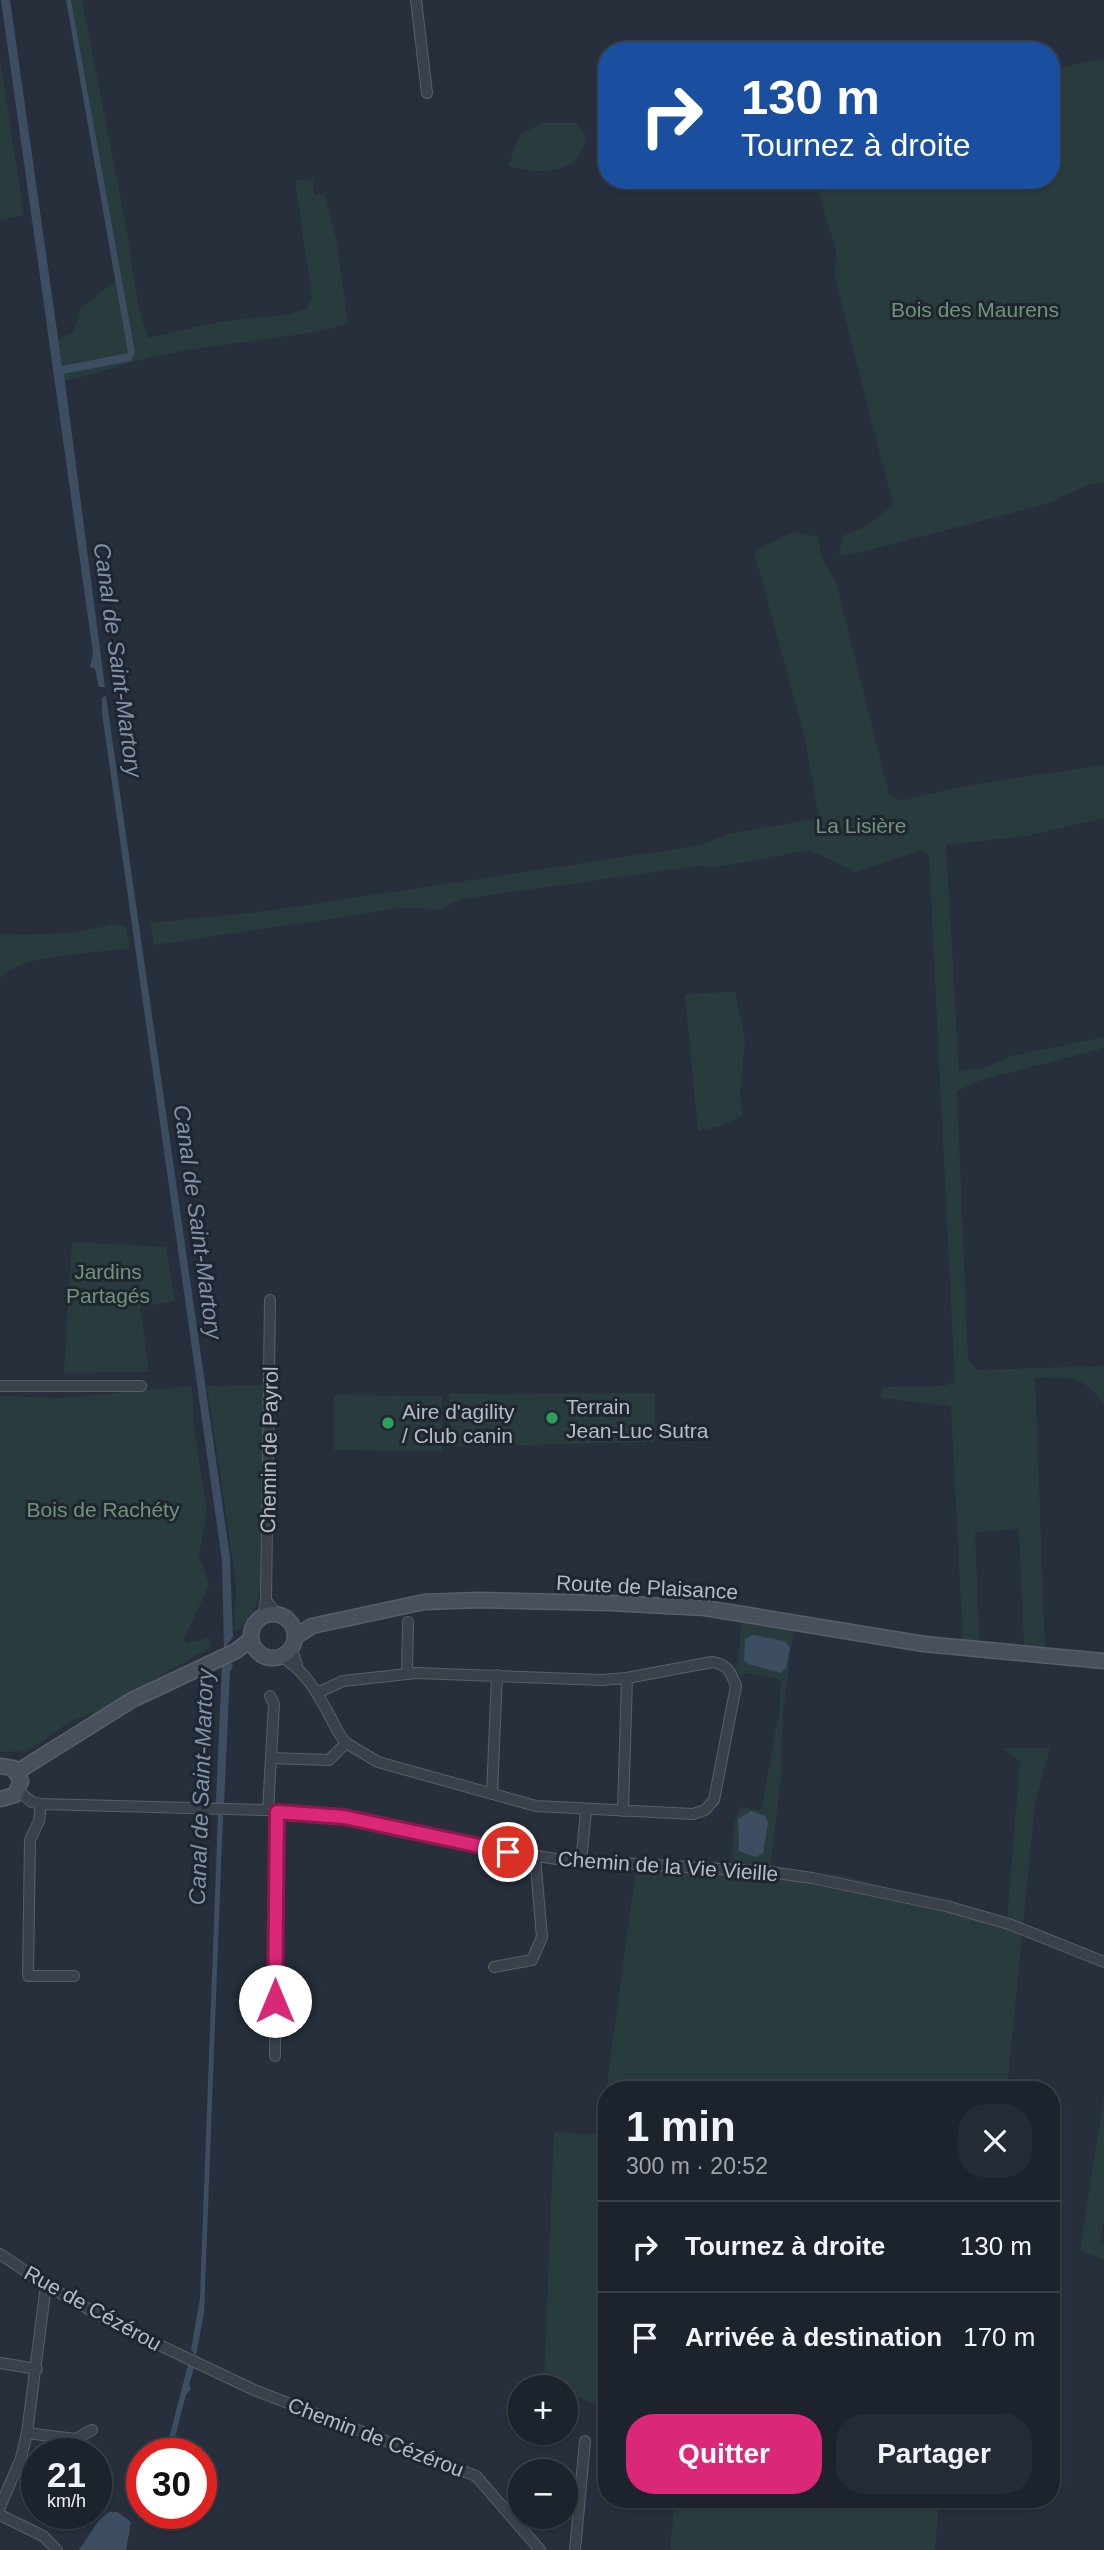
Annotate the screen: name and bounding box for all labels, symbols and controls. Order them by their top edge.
icon: right [626,70,717,161]
text: 130 m [741,70,880,124]
text: Tournez à droite [741,127,970,163]
park label: Bois des Maurens [891,298,1059,321]
water label: Canal de Saint-Martory [89,541,148,780]
park label: La Lisière [815,814,907,837]
water label: Canal de Saint-Martory [169,1103,228,1342]
park label: Jardins Partagés [66,1260,150,1307]
street label: Chemin de Payrol [256,1366,282,1534]
place label: Terrain Jean-Luc Sutra [566,1395,709,1442]
place label: Aire d'agility / Club canin [402,1400,515,1447]
marker: Terrain Jean-Luc Sutra [544,1410,560,1426]
marker: Aire d'agility / Club canin [380,1415,396,1431]
park label: Bois de Rachéty [27,1498,180,1521]
street label: Route de Plaisance [555,1571,739,1603]
water label: Canal de Saint-Martory [184,1667,218,1906]
pin [478,1822,538,1882]
icon: arrive [489,1833,527,1871]
street label: Chemin de la Vie Vieille [557,1847,779,1885]
position arrow [238,1964,312,2038]
text: 1 min [626,2103,736,2150]
button: close [958,2104,1032,2178]
text: 300 m · 20:52 [626,2153,768,2179]
icon: right [626,2228,664,2266]
text: Tournez à droite [685,2231,885,2261]
text: 130 m [960,2231,1032,2261]
street label: Rue de Cézérou [21,2261,165,2355]
icon: arrive [626,2319,664,2357]
text: Arrivée à destination [685,2322,942,2352]
text: 170 m [963,2322,1035,2352]
map controls [508,2375,578,2529]
button: + [508,2375,578,2445]
street label: Chemin de Cézérou [285,2393,467,2481]
button: Quitter [626,2414,822,2494]
button: Partager [836,2414,1032,2494]
speed limit sign: 30 [126,2438,217,2529]
text: 21 [47,2455,86,2494]
button: − [508,2459,578,2529]
text: km/h [47,2491,86,2511]

